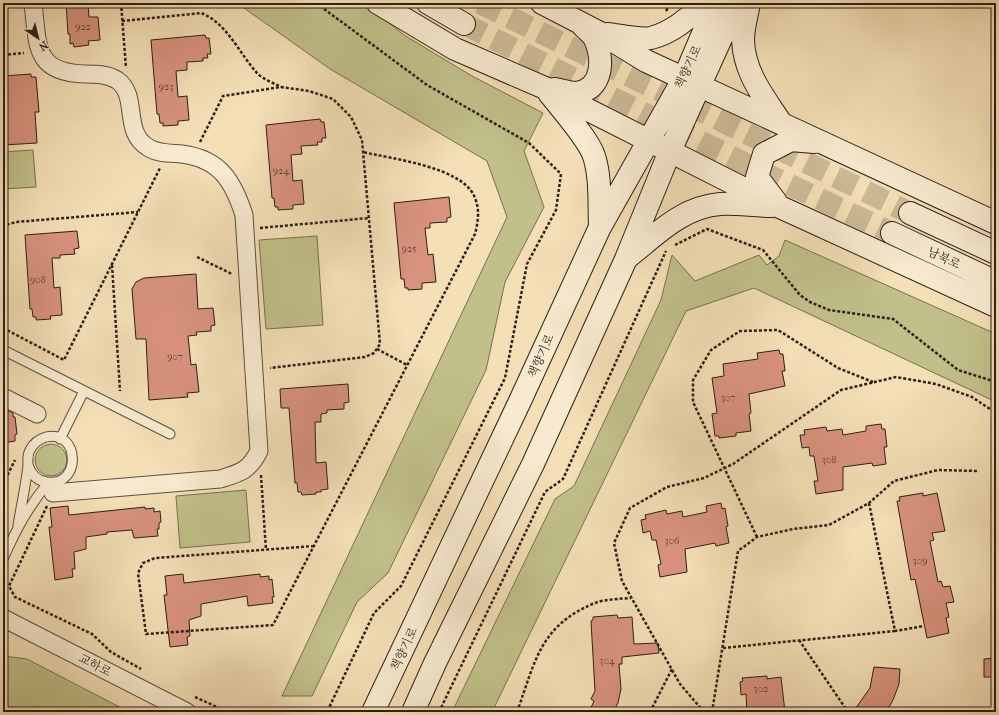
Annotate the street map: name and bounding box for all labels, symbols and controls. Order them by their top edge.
north arrow [18,18,58,58]
house number: 922 [75,21,91,33]
text: N [36,38,51,54]
street label: 책향기로 [672,43,704,91]
house number: 923 [159,81,173,93]
house number: 924 [273,165,290,177]
house number: 925 [402,243,416,255]
street label: 남북로 [925,244,963,272]
house number: 908 [30,274,46,286]
street label: 책향기로 [525,332,557,380]
house number: 907 [167,351,183,363]
house number: 307 [721,392,735,404]
house number: 308 [822,454,836,466]
house number: 306 [664,535,680,547]
house number: 309 [913,555,927,567]
street label: 책향기로 [388,625,420,673]
street label: 교하로 [76,651,114,679]
house number: 304 [599,655,616,667]
house number: 302 [754,683,768,695]

